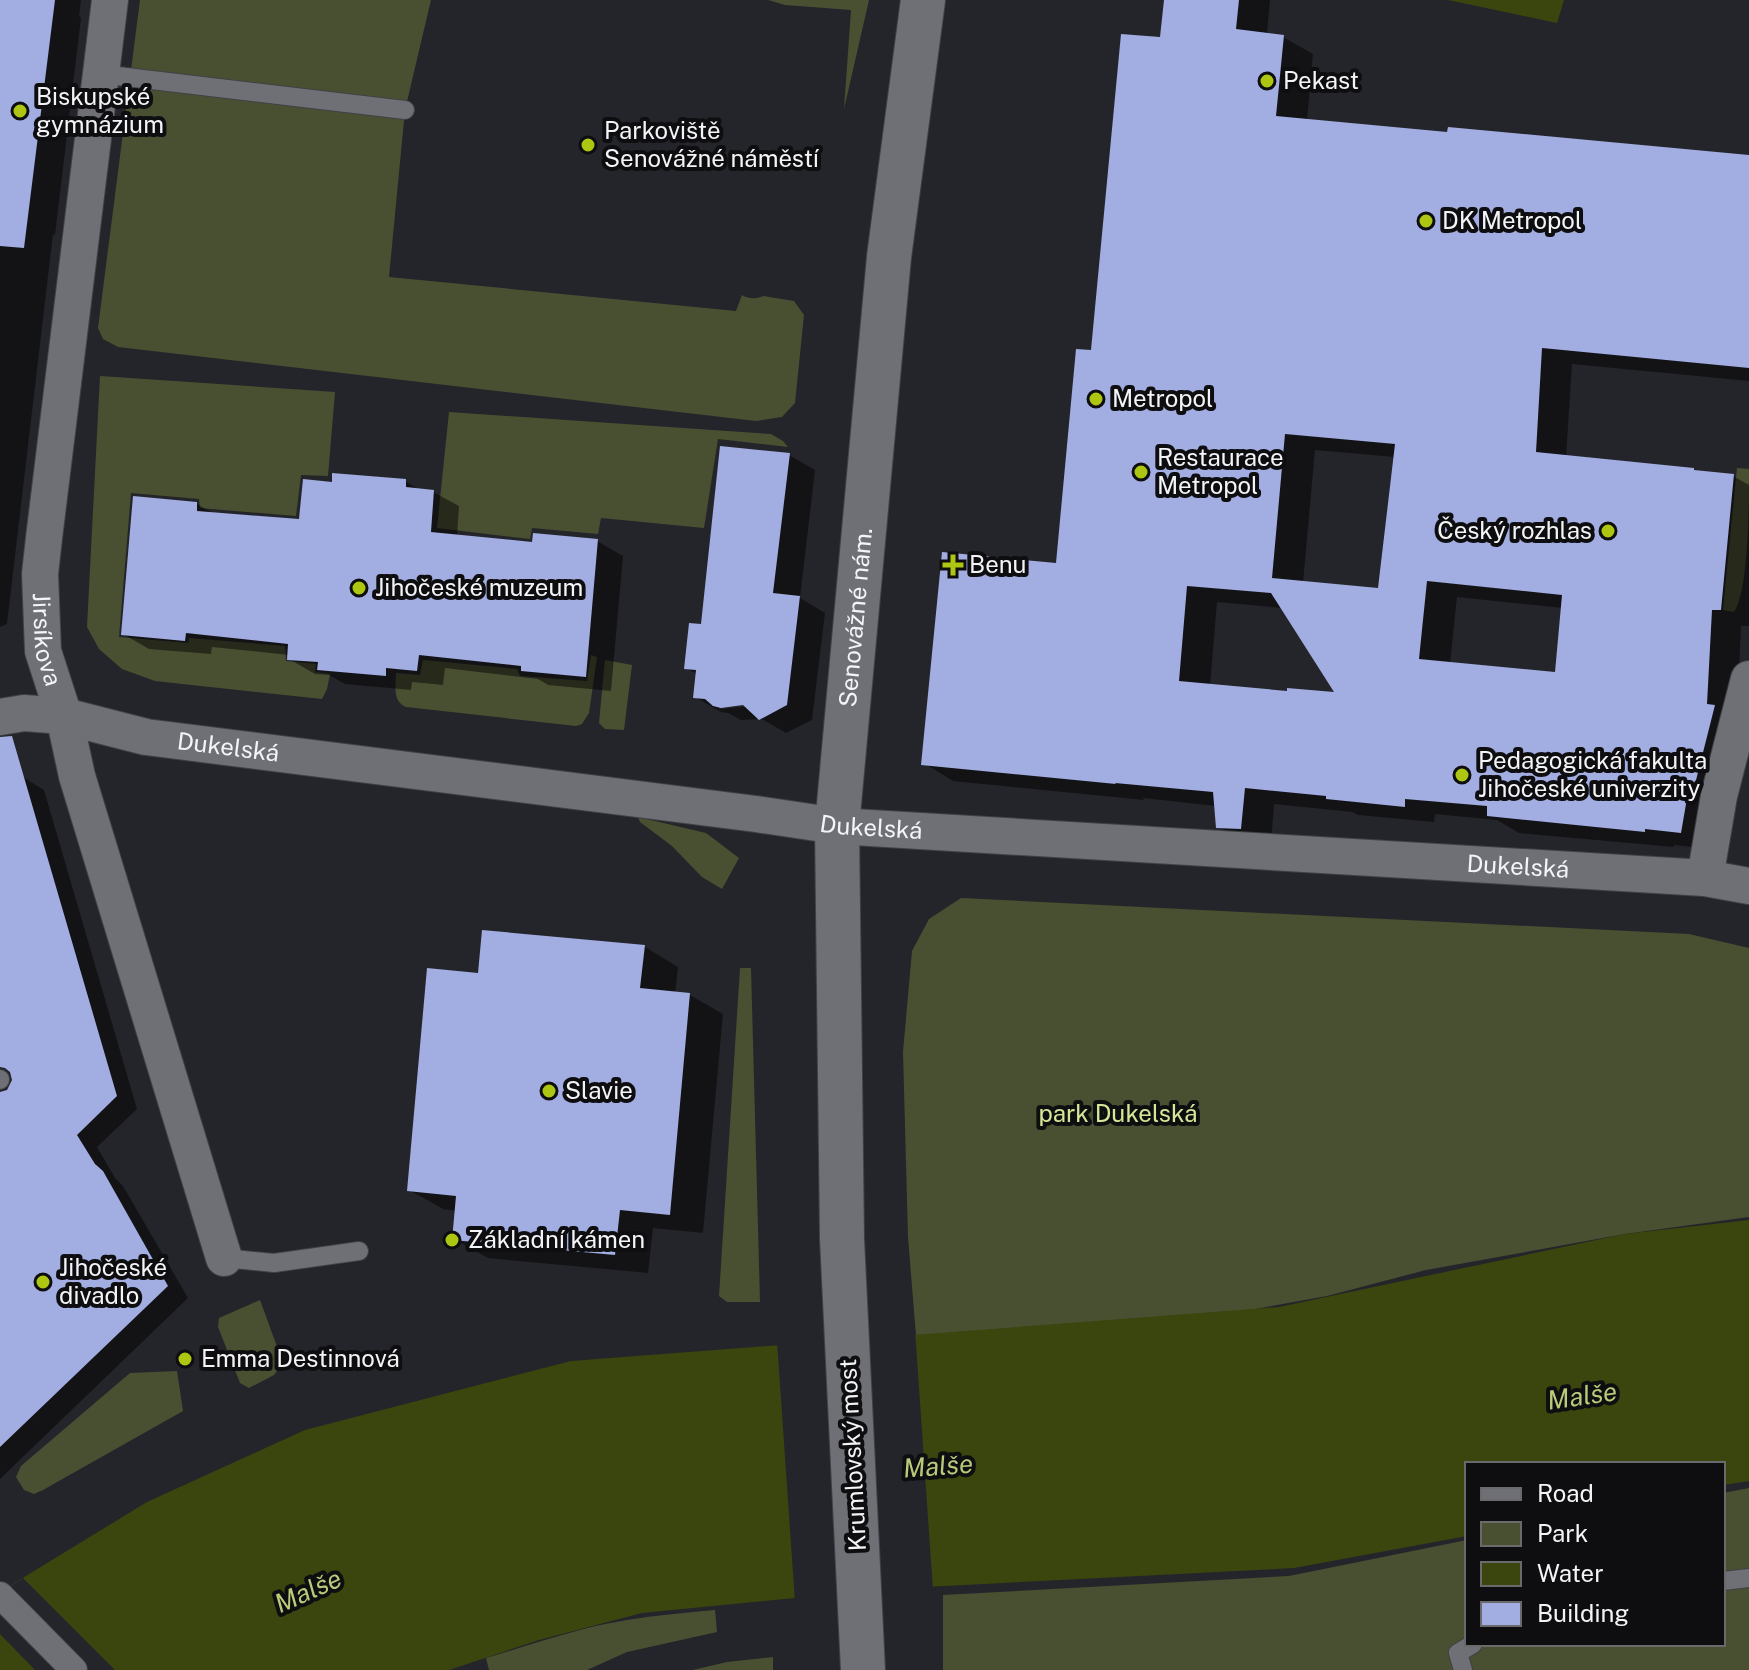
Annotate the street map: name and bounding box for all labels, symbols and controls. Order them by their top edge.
place label: Pekast [1283,66,1359,94]
marker: Pekast [1258,72,1276,90]
place label: Biskupské gymnázium [36,82,164,138]
marker: Biskupské gymnázium [11,102,29,120]
place label: Parkoviště Senovážné náměstí [604,116,820,172]
marker: Parkoviště Senovážné náměstí [579,136,597,154]
place label: DK Metropol [1442,206,1582,234]
marker: DK Metropol [1417,212,1435,230]
place label: Metropol [1112,384,1213,412]
marker: Metropol [1087,390,1105,408]
place label: Restaurace Metropol [1157,443,1284,499]
marker: Restaurace Metropol [1132,463,1150,481]
place label: Český rozhlas [1437,516,1592,544]
marker: Český rozhlas [1599,522,1617,540]
street label: Senovážné nám. [833,526,877,708]
place label: Benu [969,550,1027,578]
marker: Benu [944,556,962,574]
place label: Jihočeské muzeum [375,573,583,601]
marker: Jihočeské muzeum [350,579,368,597]
street label: Jirsíkova [28,592,68,689]
street label: Dukelská [176,726,281,767]
place label: Pedagogická fakulta Jihočeské univerzity [1478,746,1707,802]
marker: Pedagogická fakulta Jihočeské univerzity [1453,766,1471,784]
street label: Dukelská [818,809,923,844]
street label: Dukelská [1466,849,1570,883]
place label: Slavie [565,1076,633,1104]
marker: Slavie [540,1082,558,1100]
park label: park Dukelská [1039,1099,1197,1127]
place label: Základní kámen [468,1225,645,1253]
marker: Základní kámen [443,1231,461,1249]
place label: Jihočeské divadlo [59,1253,167,1309]
marker: Jihočeské divadlo [34,1273,52,1291]
place label: Emma Destinnová [201,1344,400,1372]
marker: Emma Destinnová [176,1350,194,1368]
street label: Krumlovský most [833,1358,871,1552]
water label: Malše [1545,1375,1619,1416]
water label: Malše [902,1448,974,1483]
legend [1465,1462,1725,1646]
text: Road [1537,1479,1594,1507]
text: Park [1537,1519,1588,1547]
text: Water [1537,1559,1604,1587]
water label: Malše [270,1562,346,1619]
text: Building [1537,1599,1629,1627]

